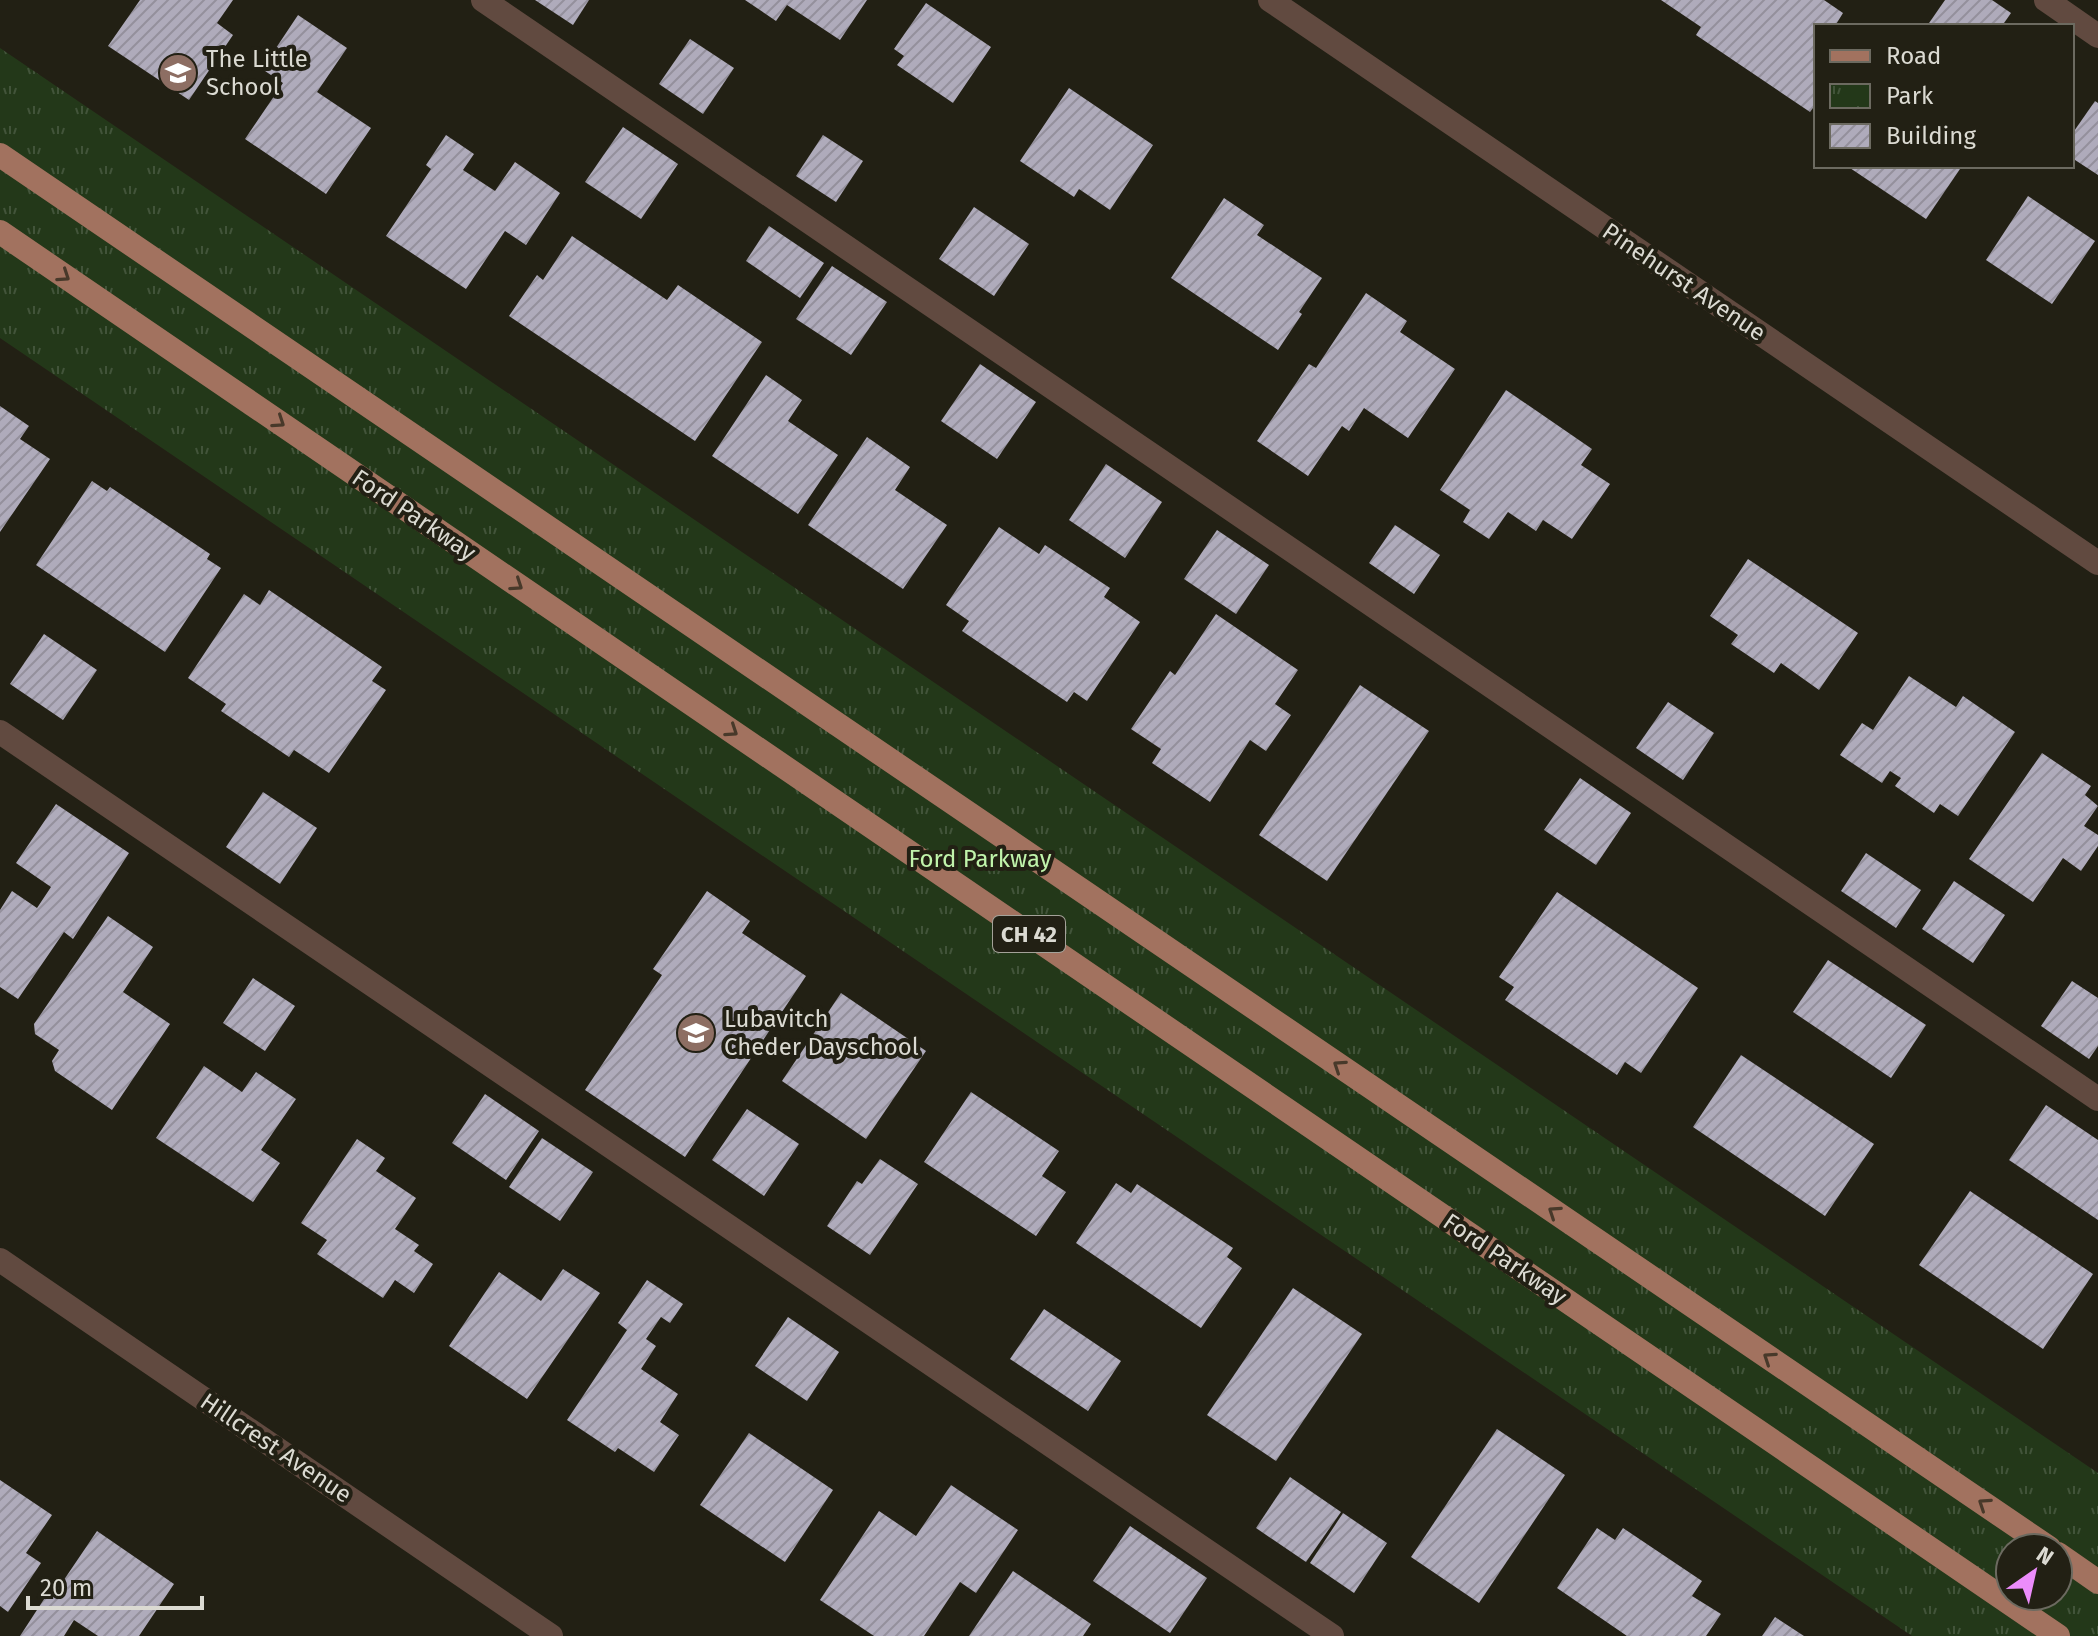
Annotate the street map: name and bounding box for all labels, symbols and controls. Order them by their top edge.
legend [1814,24,2074,168]
text: Road [1886,42,1941,70]
place label: The Little School [206,45,308,101]
school or university icon: The Little School [157,52,199,94]
text: Park [1886,82,1934,110]
text: Building [1886,122,1976,150]
street label: Pinehurst Avenue [1597,217,1771,347]
one-way arrow [56,266,70,281]
one-way arrow [271,413,285,428]
street label: Ford Parkway [347,463,481,567]
one-way arrow [509,575,523,590]
one-way arrow [723,721,738,736]
park label: Ford Parkway [909,845,1052,873]
road number: CH 42 [993,916,1065,952]
place label: Lubavitch Cheder Dayschool [724,1005,919,1061]
school or university icon: Lubavitch Cheder Dayschool [675,1012,717,1054]
one-way arrow [1334,1061,1348,1076]
street label: Ford Parkway [1438,1207,1572,1311]
one-way arrow [1549,1207,1563,1222]
one-way arrow [1764,1353,1778,1368]
street label: Hillcrest Avenue [195,1387,357,1509]
one-way arrow [1979,1499,1993,1514]
north arrow [1994,1532,2074,1612]
text: N [2031,1541,2059,1571]
scale bar [28,1560,202,1610]
text: 20 m [40,1574,92,1602]

